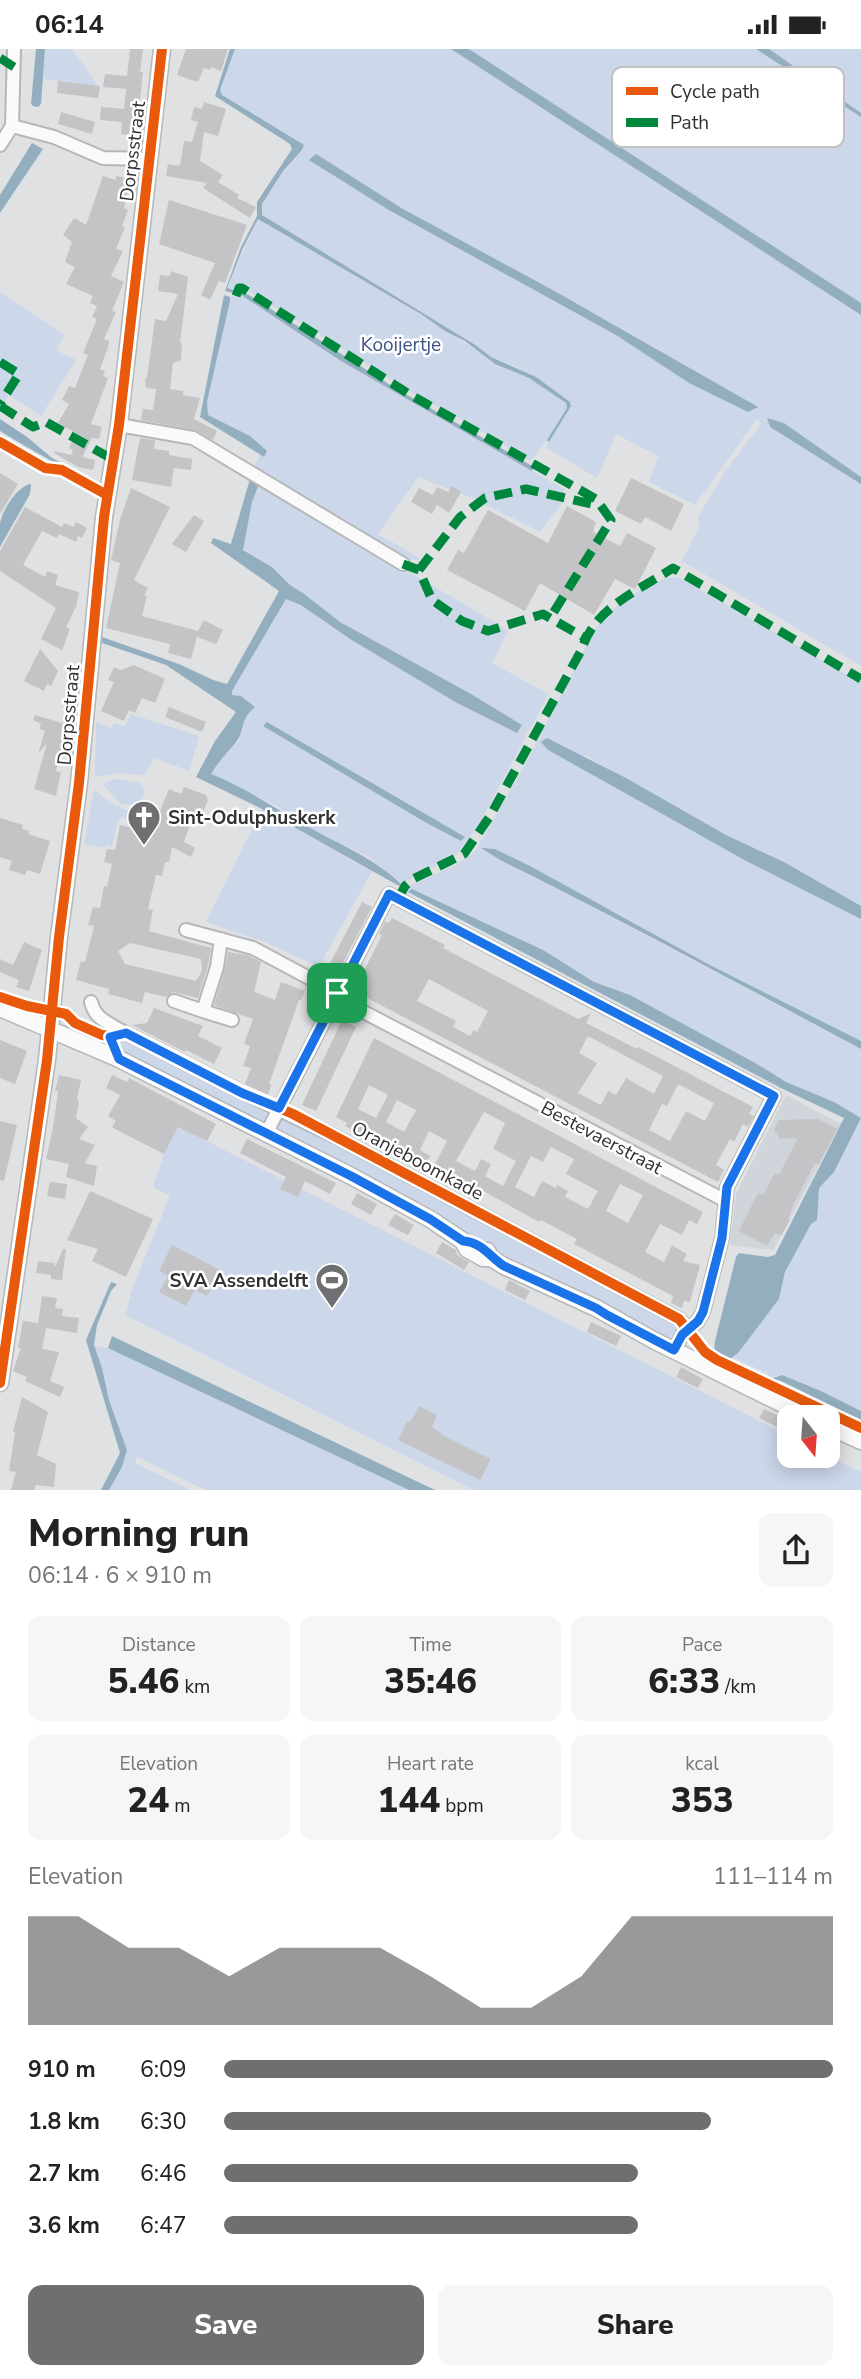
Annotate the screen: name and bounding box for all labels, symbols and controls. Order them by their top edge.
text: 06:14 [35,7,104,42]
legend [612,67,844,147]
text: Cycle path [670,79,760,105]
street label: Dorpsstraat [114,99,152,203]
text: Path [670,110,709,136]
park label: Kooijertje [361,332,441,358]
street label: Dorpsstraat [52,663,86,766]
church icon: Sint-Odulphuskerk [125,798,163,847]
place label: Sint-Odulphuskerk [168,805,336,831]
pin [307,963,367,1023]
icon: arrive [318,974,356,1012]
street label: Bestevaerstraat [536,1095,667,1181]
street label: Oranjeboomkade [347,1115,488,1207]
sports icon: SVA Assendelft [313,1261,351,1310]
place label: SVA Assendelft [169,1268,309,1294]
north arrow [777,1405,840,1468]
map controls [777,1405,840,1468]
text: Morning run [28,1508,249,1559]
button: share [759,1513,833,1587]
text: 06:14 · 6 × 910 m [28,1560,212,1591]
text: Distance [122,1632,196,1658]
text: Time [409,1632,452,1658]
text: Pace [682,1632,722,1658]
text: 5.46 [107,1658,180,1705]
text: 35:46 [384,1658,477,1705]
text: 6:33 [648,1658,720,1705]
text: km [180,1674,210,1700]
text: /km [720,1674,756,1700]
text: Elevation [119,1751,198,1777]
text: Heart rate [387,1751,474,1777]
text: kcal [685,1751,719,1777]
text: 24 [127,1777,169,1824]
text: 144 [377,1777,440,1824]
text: 353 [671,1777,734,1824]
text: m [169,1793,190,1819]
text: bpm [440,1793,484,1819]
text: Elevation [28,1861,123,1892]
text: 111–114 m [713,1861,833,1892]
text: 910 m [28,2054,96,2085]
text: 6:09 [140,2054,187,2085]
text: 1.8 km [28,2106,100,2137]
text: 6:30 [140,2106,187,2137]
text: 2.7 km [28,2158,100,2189]
text: 6:46 [140,2158,187,2189]
text: 3.6 km [28,2210,100,2241]
text: 6:47 [140,2210,187,2241]
button: Save [28,2285,424,2365]
button: Share [438,2285,833,2365]

